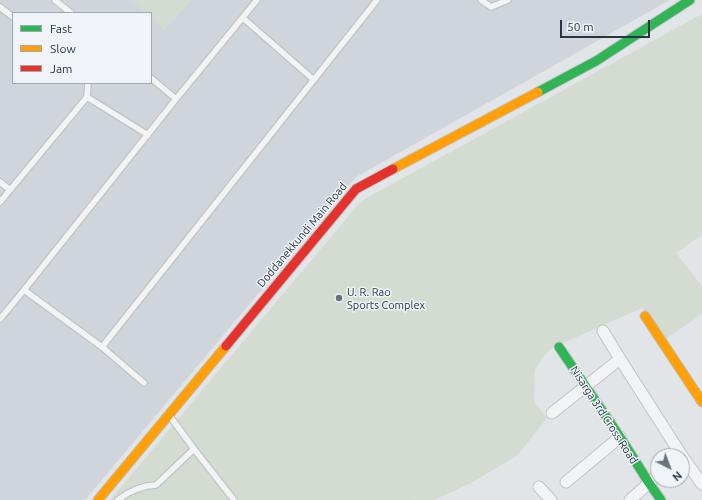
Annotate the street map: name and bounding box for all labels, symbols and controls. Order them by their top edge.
legend [12,12,152,84]
scale bar [562,12,652,38]
text: 50 m [567,20,594,33]
text: Fast [50,22,72,35]
text: Slow [50,42,76,55]
text: Jam [50,62,72,75]
street label: Doddanekkundi Main Road [254,180,350,290]
place label: U. R. Rao Sports Complex [347,285,425,311]
marker: U. R. Rao Sports Complex [334,293,344,303]
street label: Nisarga 3rd Cross Road [568,364,640,466]
north arrow [650,448,690,488]
text: N [670,469,684,483]

